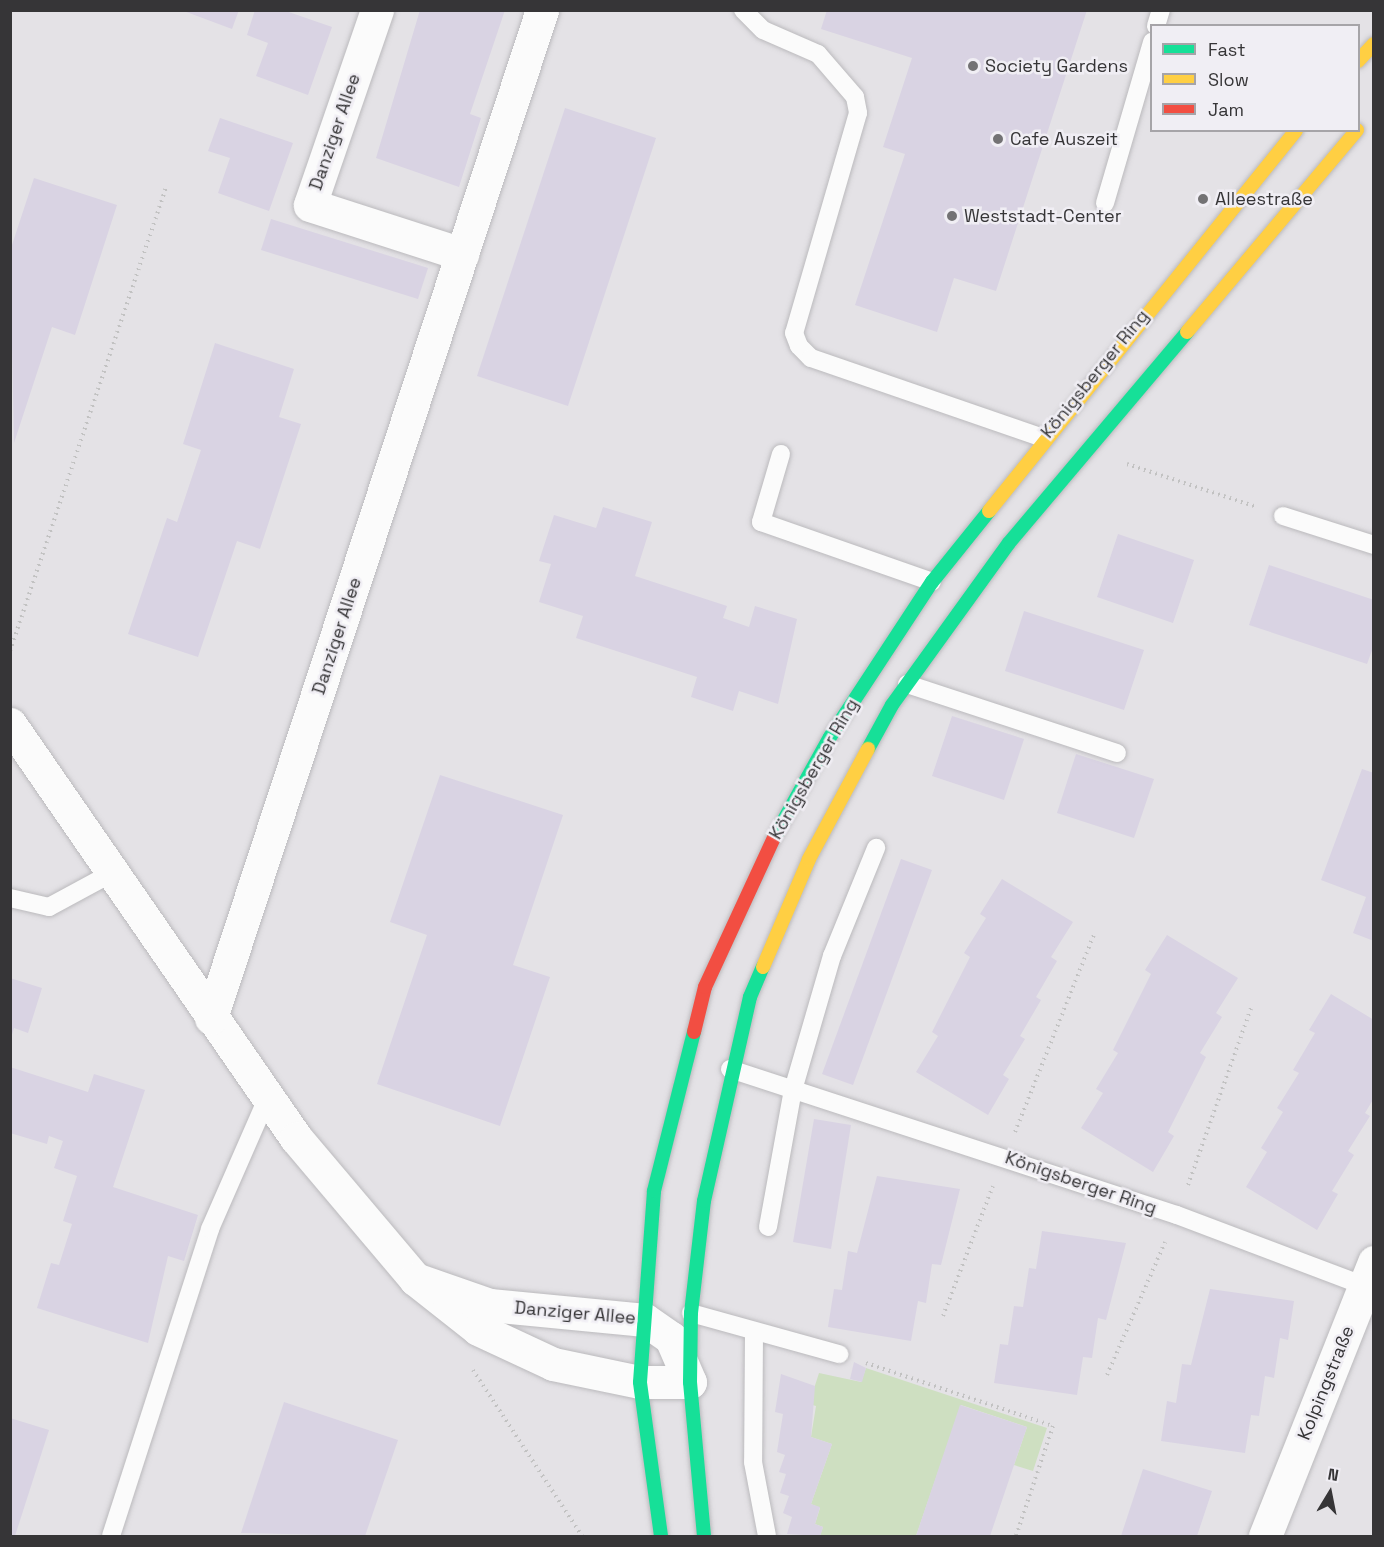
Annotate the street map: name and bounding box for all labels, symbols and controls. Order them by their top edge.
legend [1150,24,1360,132]
text: Fast [1208,38,1245,61]
place label: Society Gardens [985,55,1128,77]
marker: Society Gardens [966,59,980,73]
text: Slow [1208,68,1249,91]
street label: Danziger Allee [305,71,365,193]
text: Jam [1208,98,1244,121]
place label: Cafe Auszeit [1010,128,1118,150]
marker: Cafe Auszeit [991,132,1005,146]
place label: Alleestraße [1215,188,1313,210]
marker: Alleestraße [1196,192,1210,206]
place label: Weststadt-Center [964,205,1121,227]
marker: Weststadt-Center [945,209,959,223]
street label: Königsberger Ring [1037,305,1153,443]
street label: Danziger Allee [308,575,366,697]
street label: Königsberger Ring [765,695,863,843]
street label: Königsberger Ring [1002,1147,1160,1219]
street label: Danziger Allee [513,1297,637,1329]
street label: Kolpingstraße [1293,1323,1359,1443]
north arrow [1300,1463,1360,1523]
text: N [1326,1464,1340,1486]

